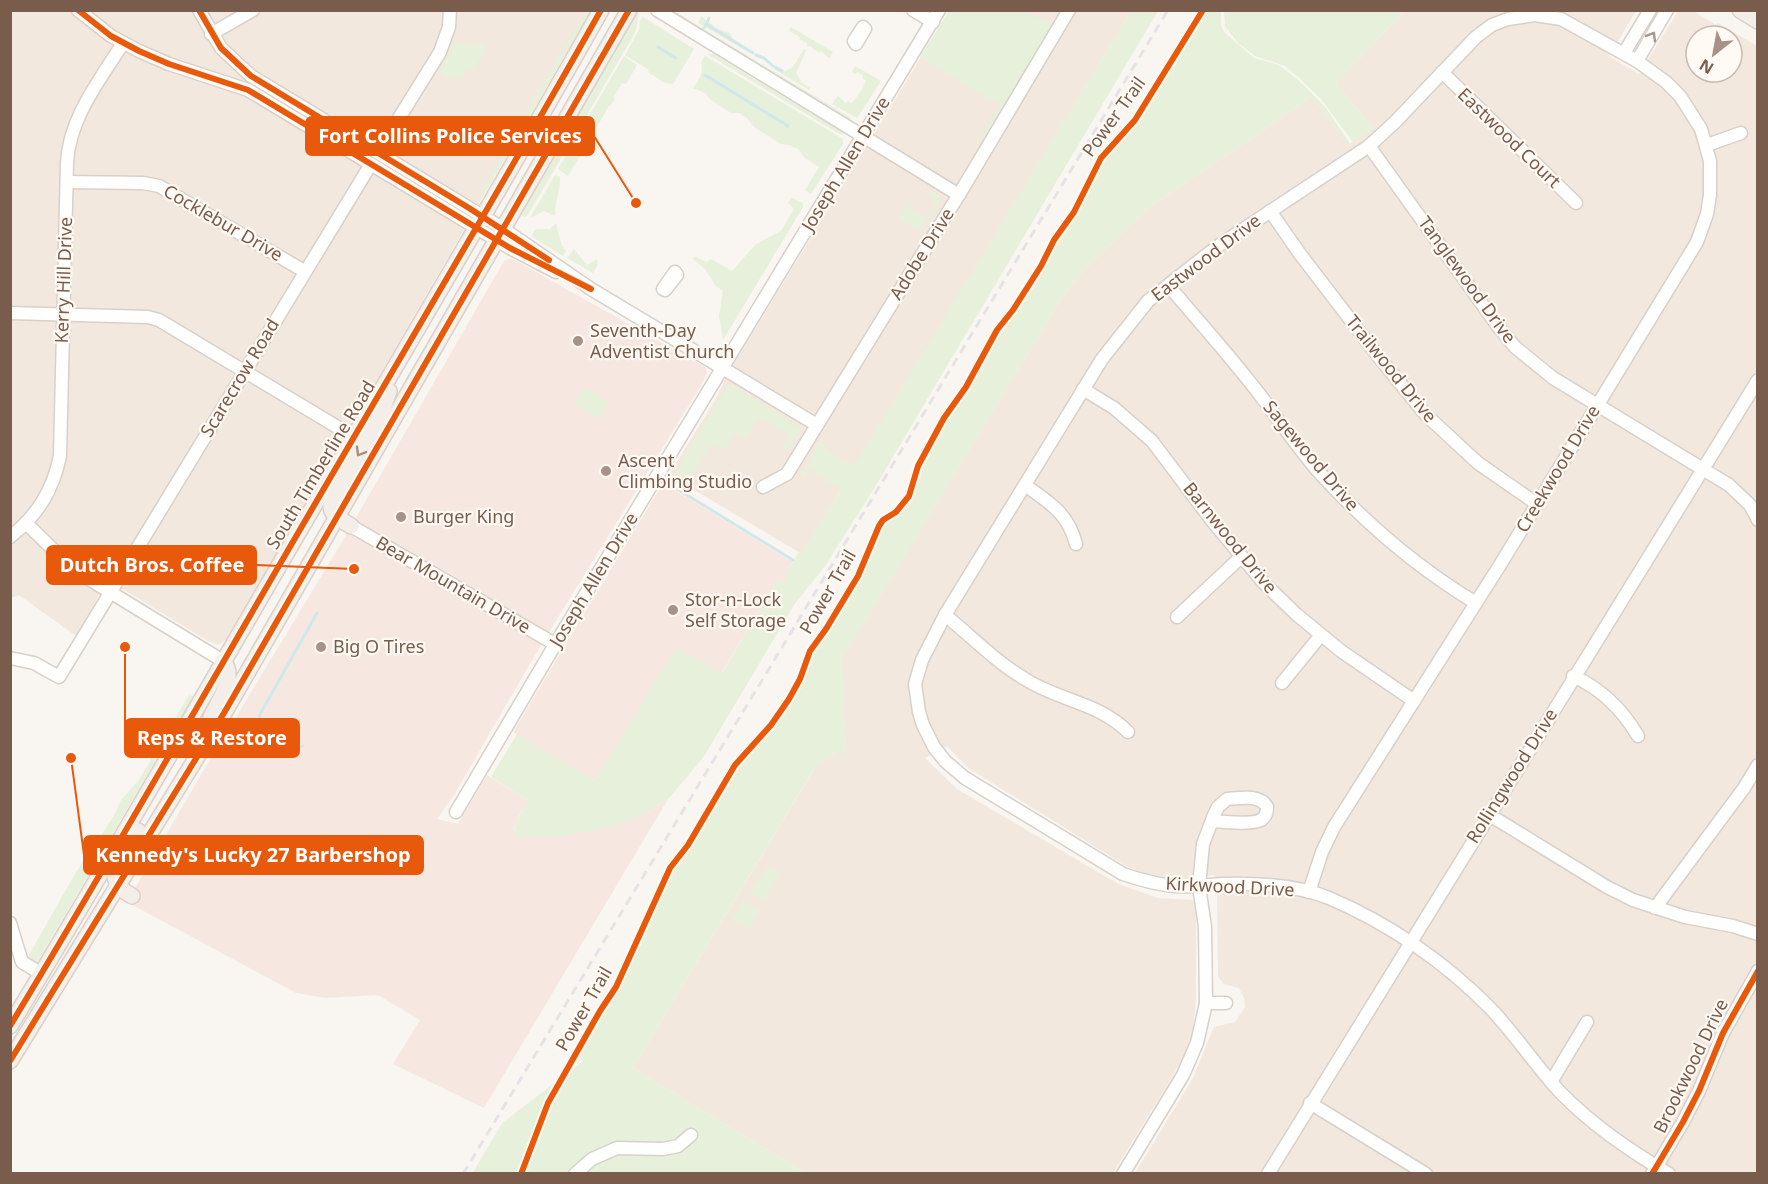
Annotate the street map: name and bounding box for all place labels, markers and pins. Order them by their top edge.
callout: Fort Collins Police Services [306,117,594,155]
place label: Seventh-Day Adventist Church [590,318,734,363]
marker: Seventh-Day Adventist Church [571,334,585,348]
place label: Ascent Climbing Studio [618,448,752,493]
marker: Ascent Climbing Studio [599,464,613,478]
place label: Burger King [413,504,514,528]
marker: Burger King [394,510,408,524]
callout: Dutch Bros. Coffee [47,546,256,584]
place label: Stor-n-Lock Self Storage [685,587,786,632]
marker: Stor-n-Lock Self Storage [666,603,680,617]
place label: Big O Tires [333,634,424,658]
marker: Big O Tires [314,640,328,654]
callout: Reps & Restore [125,719,299,757]
callout: Kennedy's Lucky 27 Barbershop [84,836,423,874]

